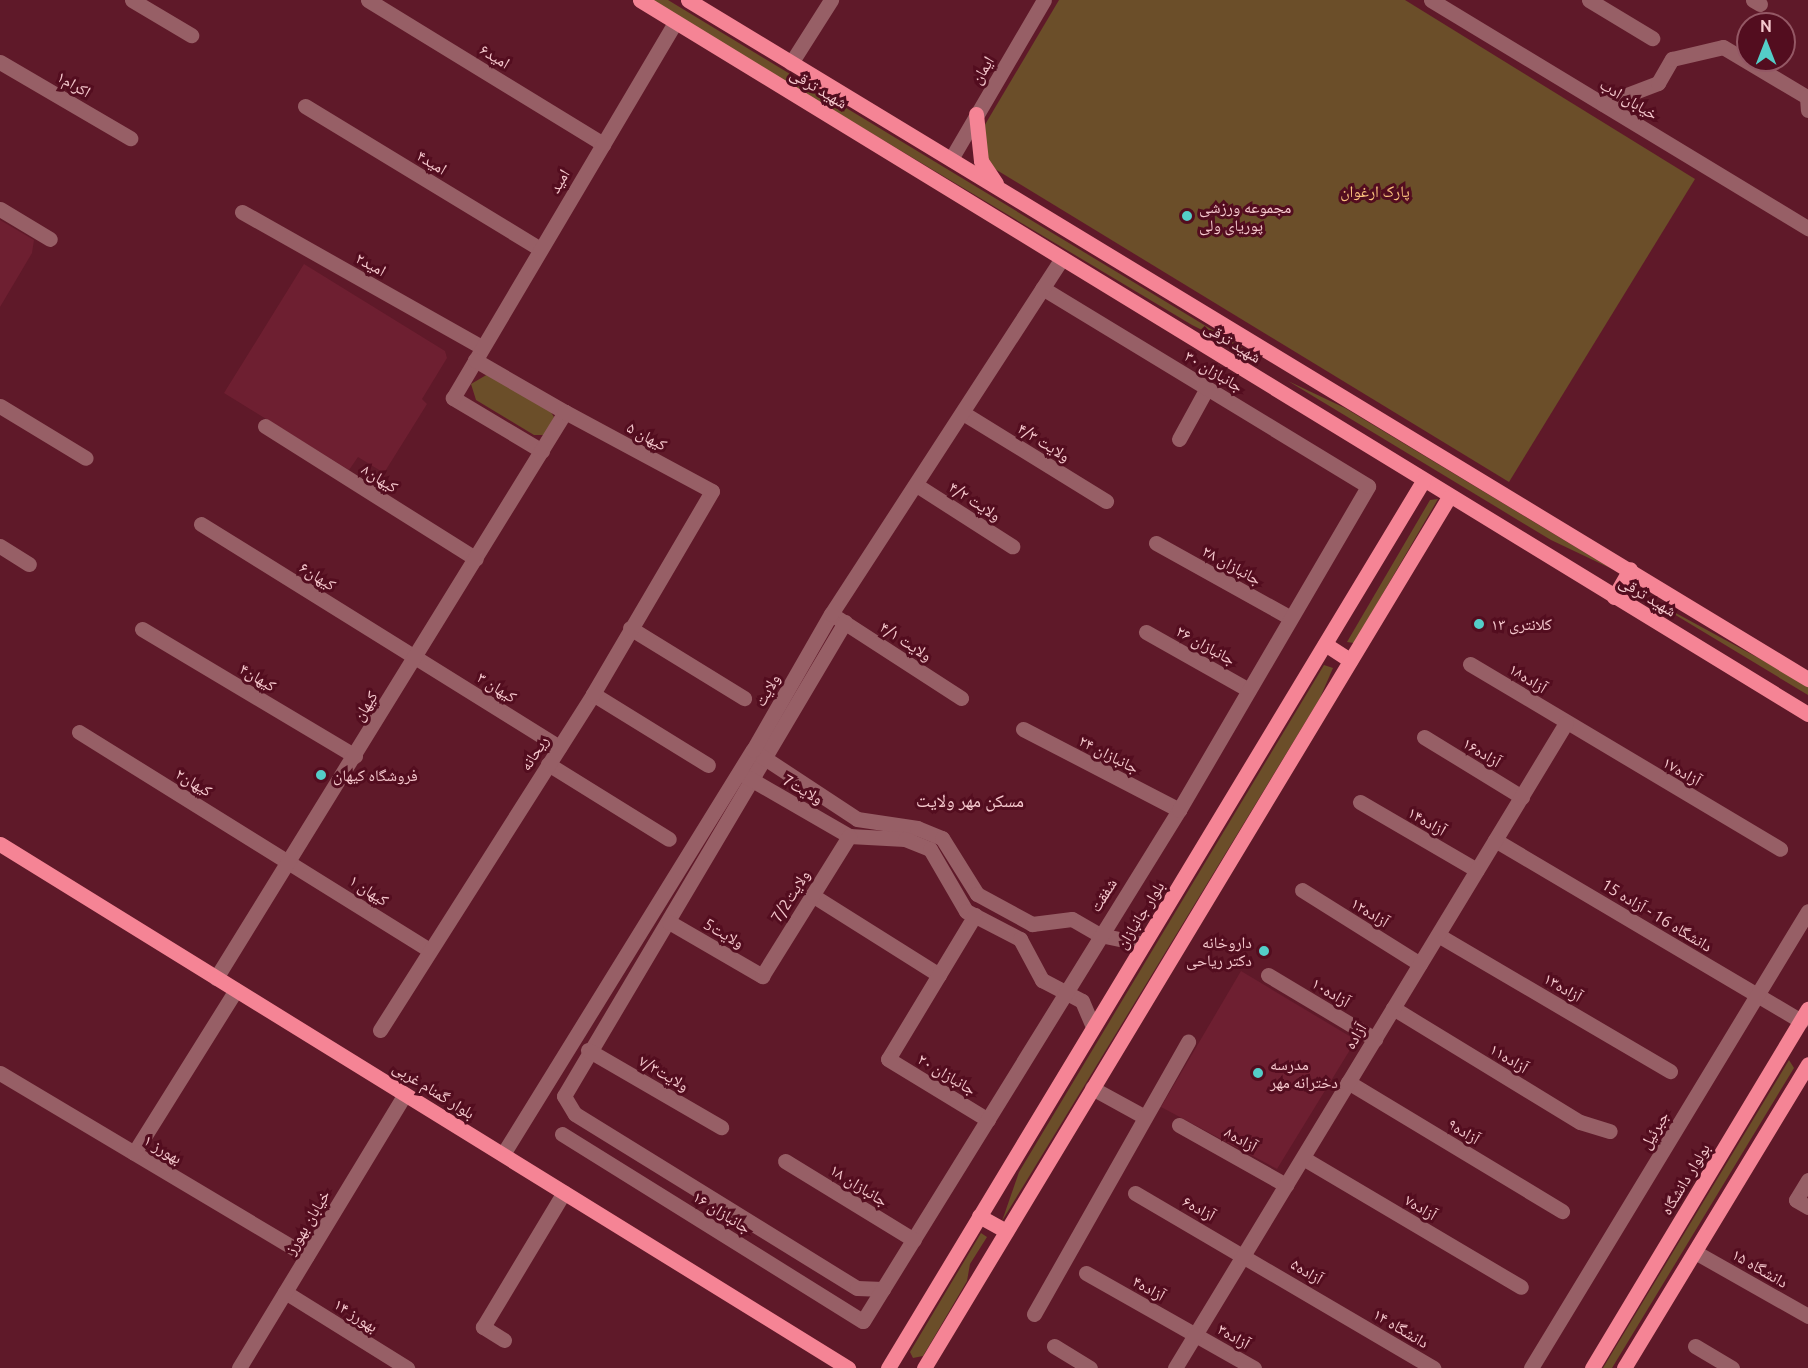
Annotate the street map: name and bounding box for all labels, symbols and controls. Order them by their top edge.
north arrow [1736,12,1796,72]
text: N [1760,17,1772,35]
street label: امید۶ [476,40,514,72]
street label: ایمان [966,52,998,88]
street label: شهید ترقی [787,63,851,113]
street label: اکرام۱ [54,67,94,101]
street label: خیابان ادب [1597,74,1661,124]
street label: امید۴ [413,146,451,178]
street label: امید [544,166,574,196]
park label: پارک ارغوان [1340,181,1410,201]
place label: مجموعه ورزشی پوریای ولی [1199,197,1291,235]
marker: مجموعه ورزشی پوریای ولی [1180,209,1194,223]
street label: امید۲ [353,248,389,280]
street label: شهید ترقی [1201,317,1265,367]
street label: جانبازان ۳۰ [1181,346,1247,396]
street label: کیهان ۵ [624,417,670,455]
street label: ولایت ۴/۳ [1014,418,1074,466]
street label: کیهان۸ [358,459,402,497]
street label: ولایت ۴/۲ [945,477,1005,525]
street label: جانبازان ۲۸ [1199,541,1265,589]
street label: کیهان۶ [296,557,340,595]
street label: شهید ترقی [1616,571,1680,621]
place label: کلانتری ۱۳ [1491,614,1552,634]
street label: ولایت ۴/۱ [876,617,936,665]
marker: کلانتری ۱۳ [1472,617,1486,631]
street label: جانبازان ۲۶ [1173,621,1239,669]
street label: کیهان۴ [236,659,280,695]
street label: آزاده۱۸ [1505,659,1551,697]
street label: کیهان ۳ [474,668,520,706]
street label: ولایت [750,670,784,710]
street label: کیهان [348,687,382,725]
street label: جانبازان ۲۴ [1076,731,1142,777]
street label: ریحانه [516,732,552,774]
street label: آزاده۱۶ [1459,733,1505,771]
street label: آزاده۱۷ [1659,752,1705,790]
street label: کیهان۲ [172,764,216,800]
place label: فروشگاه کیهان [333,765,418,785]
marker: فروشگاه کیهان [314,768,328,782]
street label: ولایت7 [779,770,827,808]
district label: مسکن مهر ولایت [916,789,1024,811]
street label: آزاده۱۴ [1404,802,1450,840]
street label: ولایت7/2 [766,866,814,926]
street label: کیهان ۱ [346,870,392,910]
street label: دانشگاه 16 - آزاده 15 [1598,874,1716,956]
street label: شفقت [1085,875,1121,915]
street label: بلوار جانبازان [1112,878,1168,952]
street label: آزاده۱۲ [1347,893,1393,931]
street label: ولایت5 [700,914,748,952]
place label: داروخانه دکتر ریاحی [1186,932,1252,970]
marker: داروخانه دکتر ریاحی [1257,944,1271,958]
street label: آزاده۱۳ [1540,968,1586,1006]
street label: آزاده۱۰ [1308,973,1354,1011]
street label: آزاده [1340,1020,1370,1052]
street label: آزاده۱۱ [1486,1039,1532,1077]
street label: جانبازان ۲۰ [914,1049,980,1099]
street label: ولایت۷/۳ [636,1051,692,1095]
place label: مدرسه دخترانه مهر [1270,1054,1338,1092]
street label: بلوار گمنام غربی [390,1057,478,1123]
marker: مدرسه دخترانه مهر [1251,1066,1265,1080]
street label: جبرئیل [1635,1108,1673,1152]
street label: آزاده۹ [1444,1114,1484,1148]
street label: آزاده۸ [1221,1122,1261,1156]
street label: بهورز ۱ [140,1130,186,1168]
street label: بولوار دانشگاه [1656,1140,1714,1218]
street label: جانبازان ۱۸ [826,1160,892,1210]
street label: خیابان بهورز [280,1186,334,1258]
street label: جانبازان ۱۶ [689,1187,755,1237]
street label: آزاده۷ [1401,1190,1441,1224]
street label: آزاده۶ [1179,1191,1219,1225]
street label: دانشگاه ۱۵ [1729,1244,1791,1292]
street label: آزاده۵ [1287,1254,1327,1288]
street label: آزاده۴ [1129,1271,1169,1305]
street label: بهورز ۱۴ [330,1294,382,1336]
street label: دانشگاه ۱۴ [1370,1304,1432,1352]
street label: آزاده۳ [1214,1319,1254,1353]

